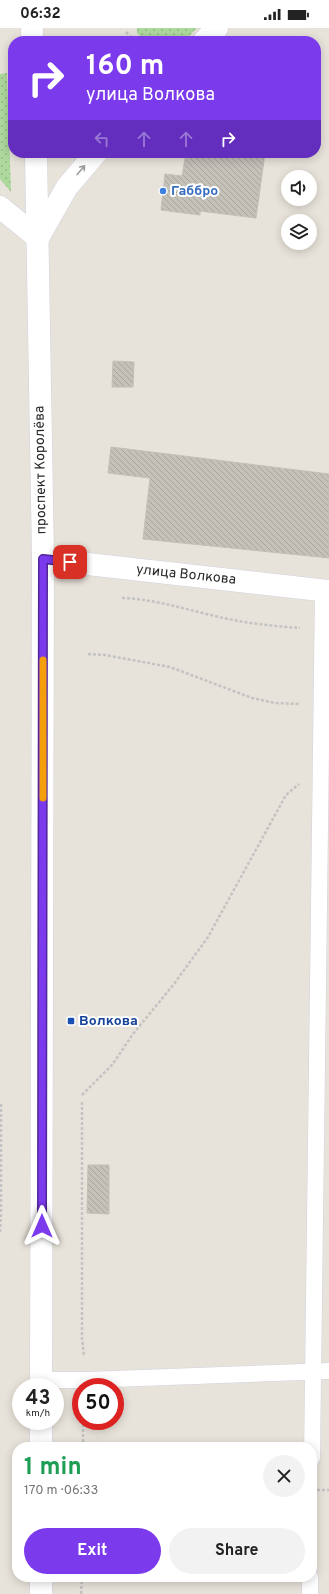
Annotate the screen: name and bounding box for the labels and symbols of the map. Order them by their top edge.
one-way arrow [77,165,86,175]
place label: Габбро [171,183,218,200]
marker: Габбро [158,186,168,196]
street label: проспект Королёва [31,405,51,535]
pin [53,545,87,579]
street label: улица Волкова [135,561,237,589]
place label: Волкова [79,1013,138,1030]
marker: Волкова [66,1016,76,1026]
position arrow [21,1205,63,1247]
speed limit sign: 50 [72,1378,124,1430]

